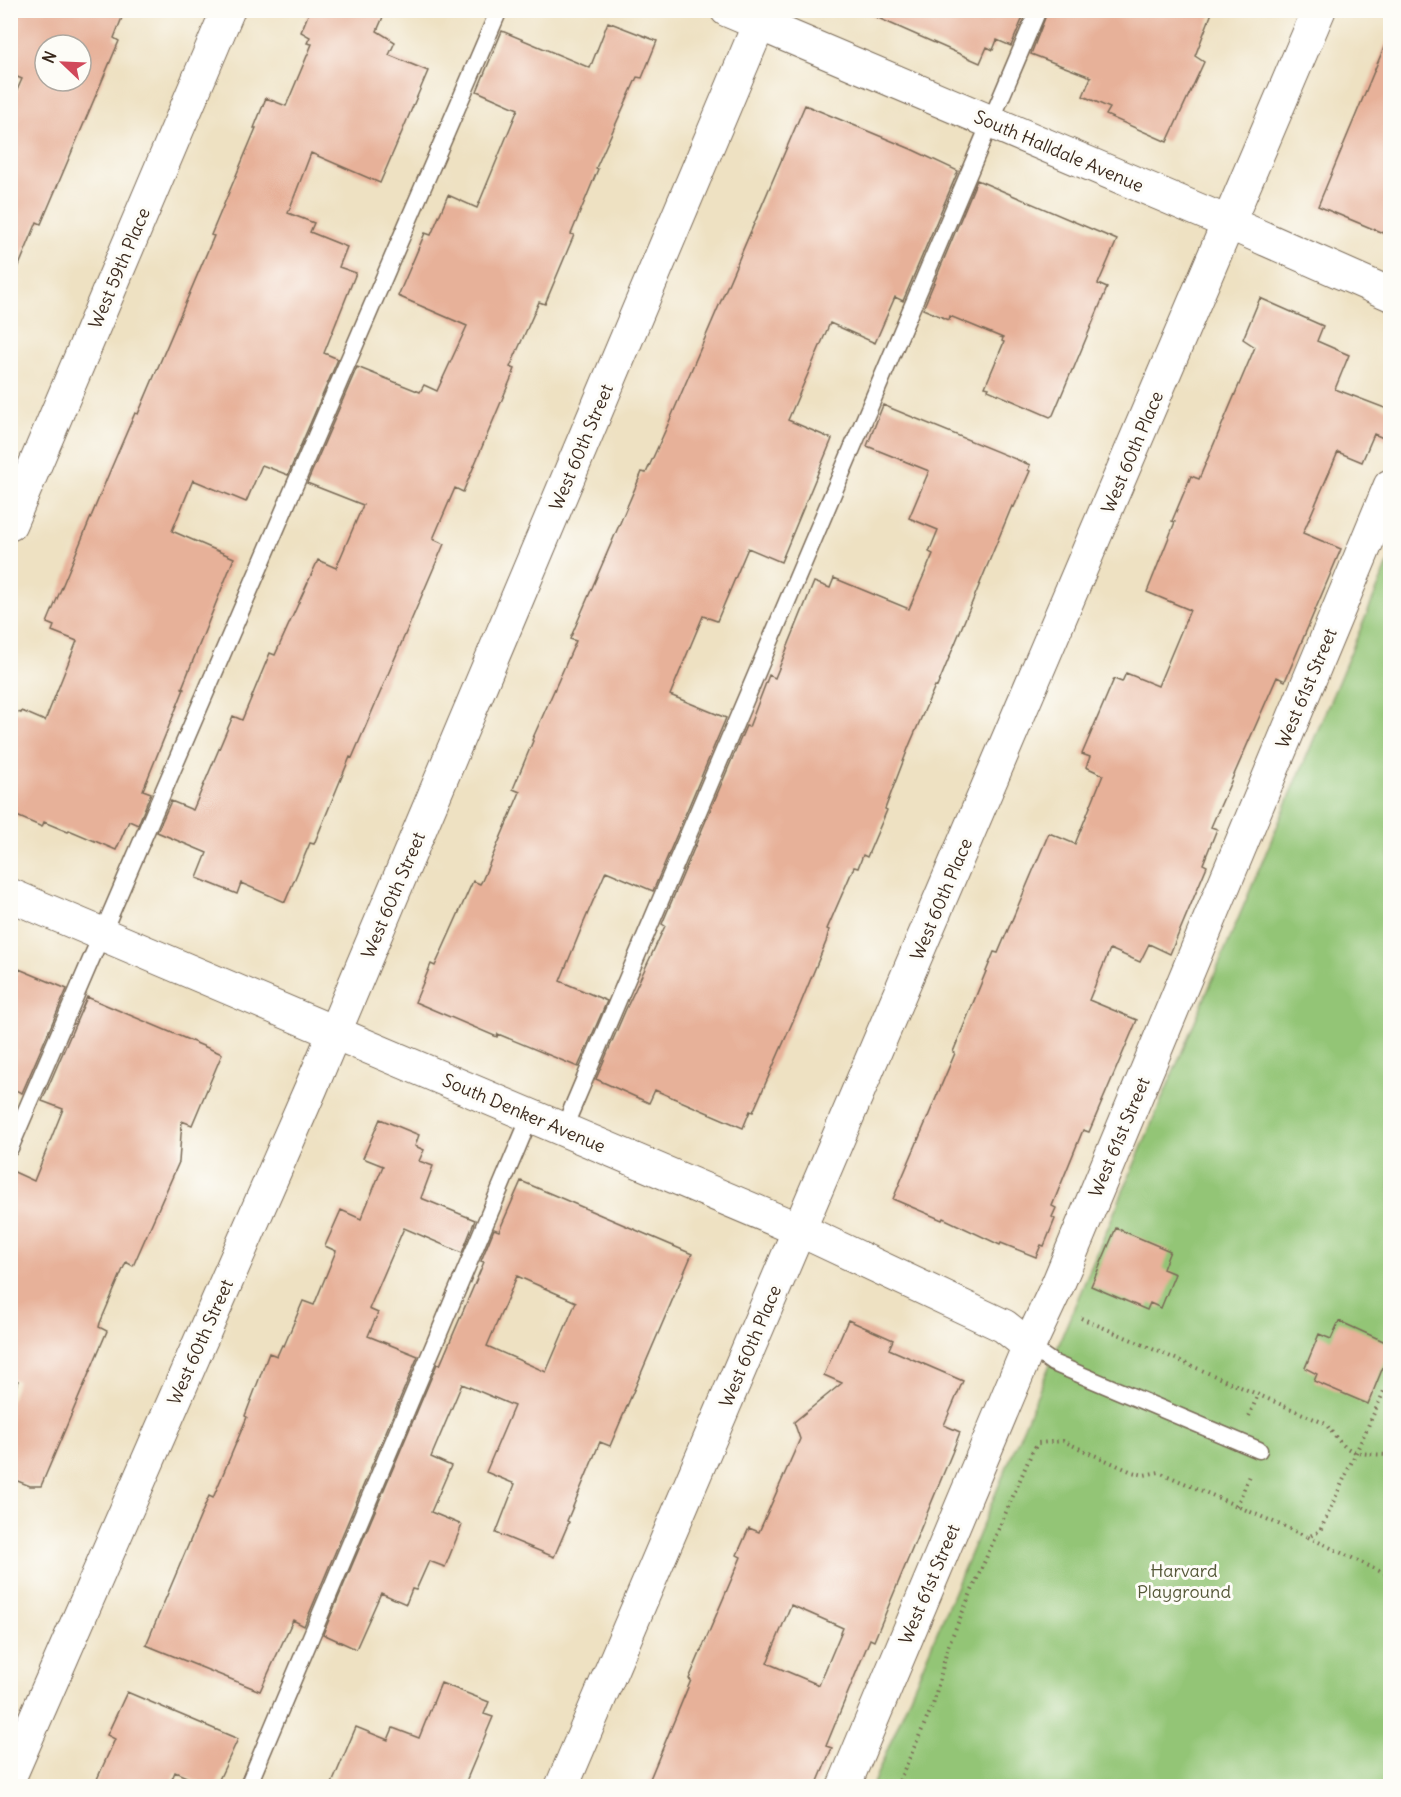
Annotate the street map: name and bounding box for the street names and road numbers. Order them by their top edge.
street label: South Halldale Avenue [971,105,1147,197]
street label: West 59th Place [83,204,155,332]
street label: West 60th Street [544,380,618,514]
street label: West 60th Place [1096,387,1168,517]
street label: West 61st Street [1270,625,1342,751]
street label: West 60th Street [356,828,430,962]
street label: West 60th Place [905,834,977,964]
street label: South Denker Avenue [439,1068,609,1158]
street label: West 61st Street [1083,1074,1155,1200]
street label: West 60th Street [162,1276,238,1408]
street label: West 60th Place [714,1281,786,1411]
street label: West 61st Street [893,1521,965,1647]

